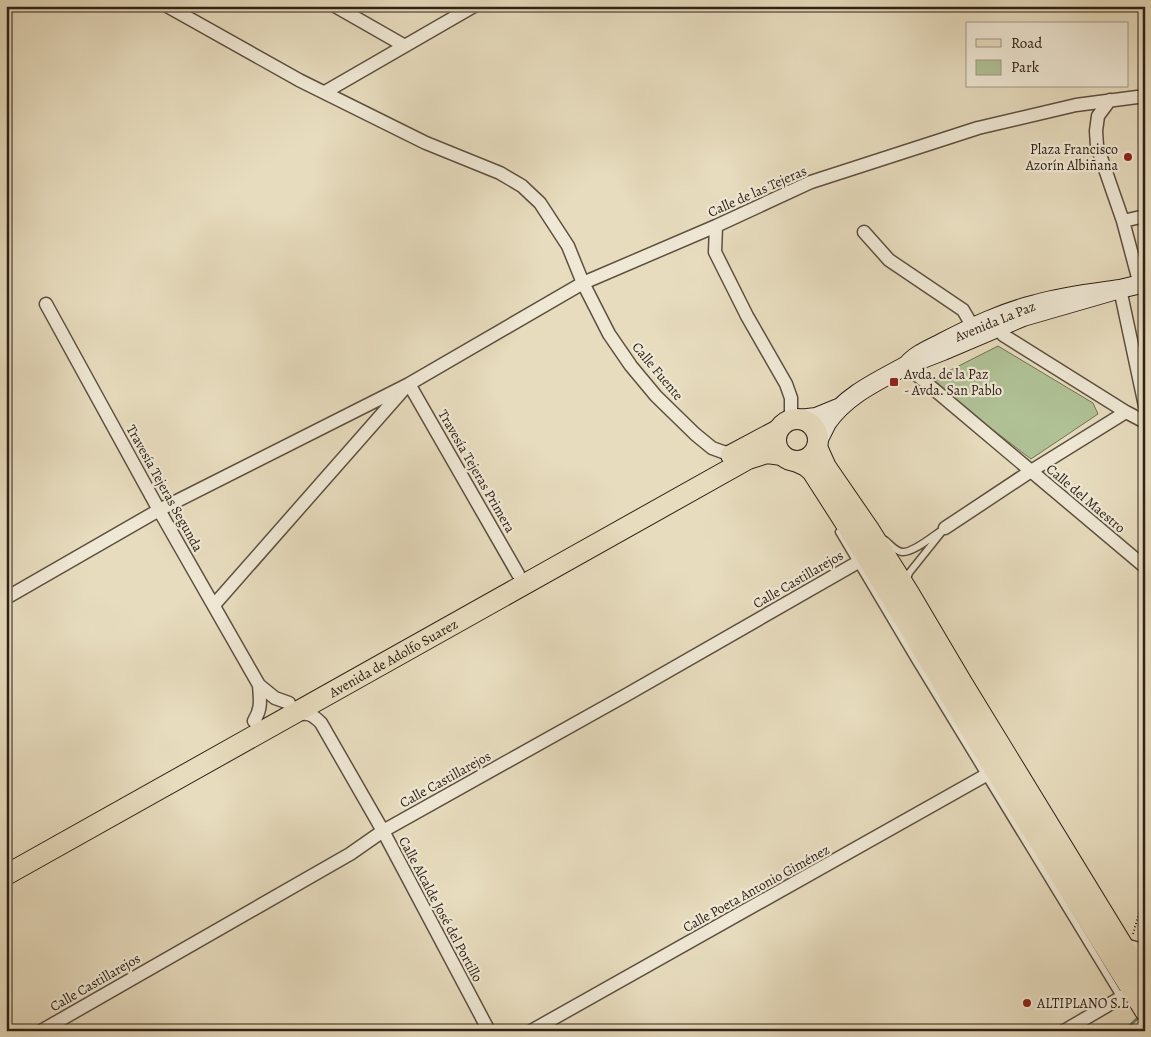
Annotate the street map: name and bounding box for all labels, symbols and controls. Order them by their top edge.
legend [966,22,1128,88]
text: Road [1011,33,1043,53]
text: Park [1011,57,1040,77]
place label: Plaza Francisco Azorín Albiñana [1025,140,1118,175]
marker: Plaza Francisco Azorín Albiñana [1122,151,1134,163]
street label: Calle de las Tejeras [705,161,810,222]
street label: Avenida La Paz [951,297,1038,347]
street label: Calle Fuente [628,338,688,405]
place label: Avda. de la Paz - Avda. San Pablo [903,365,1002,400]
marker: Avda. de la Paz - Avda. San Pablo [888,376,900,388]
street label: Travesía Tejeras Primera [433,406,520,537]
street label: Travesía Tejeras Segunda [122,421,208,556]
street label: Calle del Maestro [1042,460,1129,537]
street label: Calle Castillarejos [750,546,847,613]
street label: Avenida de Adolfo Suarez [325,615,461,702]
street label: Calle Castillarejos [396,746,494,812]
street label: Calle Alcalde José del Portillo [394,833,487,985]
street label: Calle Poeta Antonio Giménez [679,840,833,937]
street label: Calle Castillarejos [47,949,144,1016]
place label: ALTIPLANO S.L [1036,994,1129,1013]
marker: ALTIPLANO S.L [1021,997,1033,1009]

